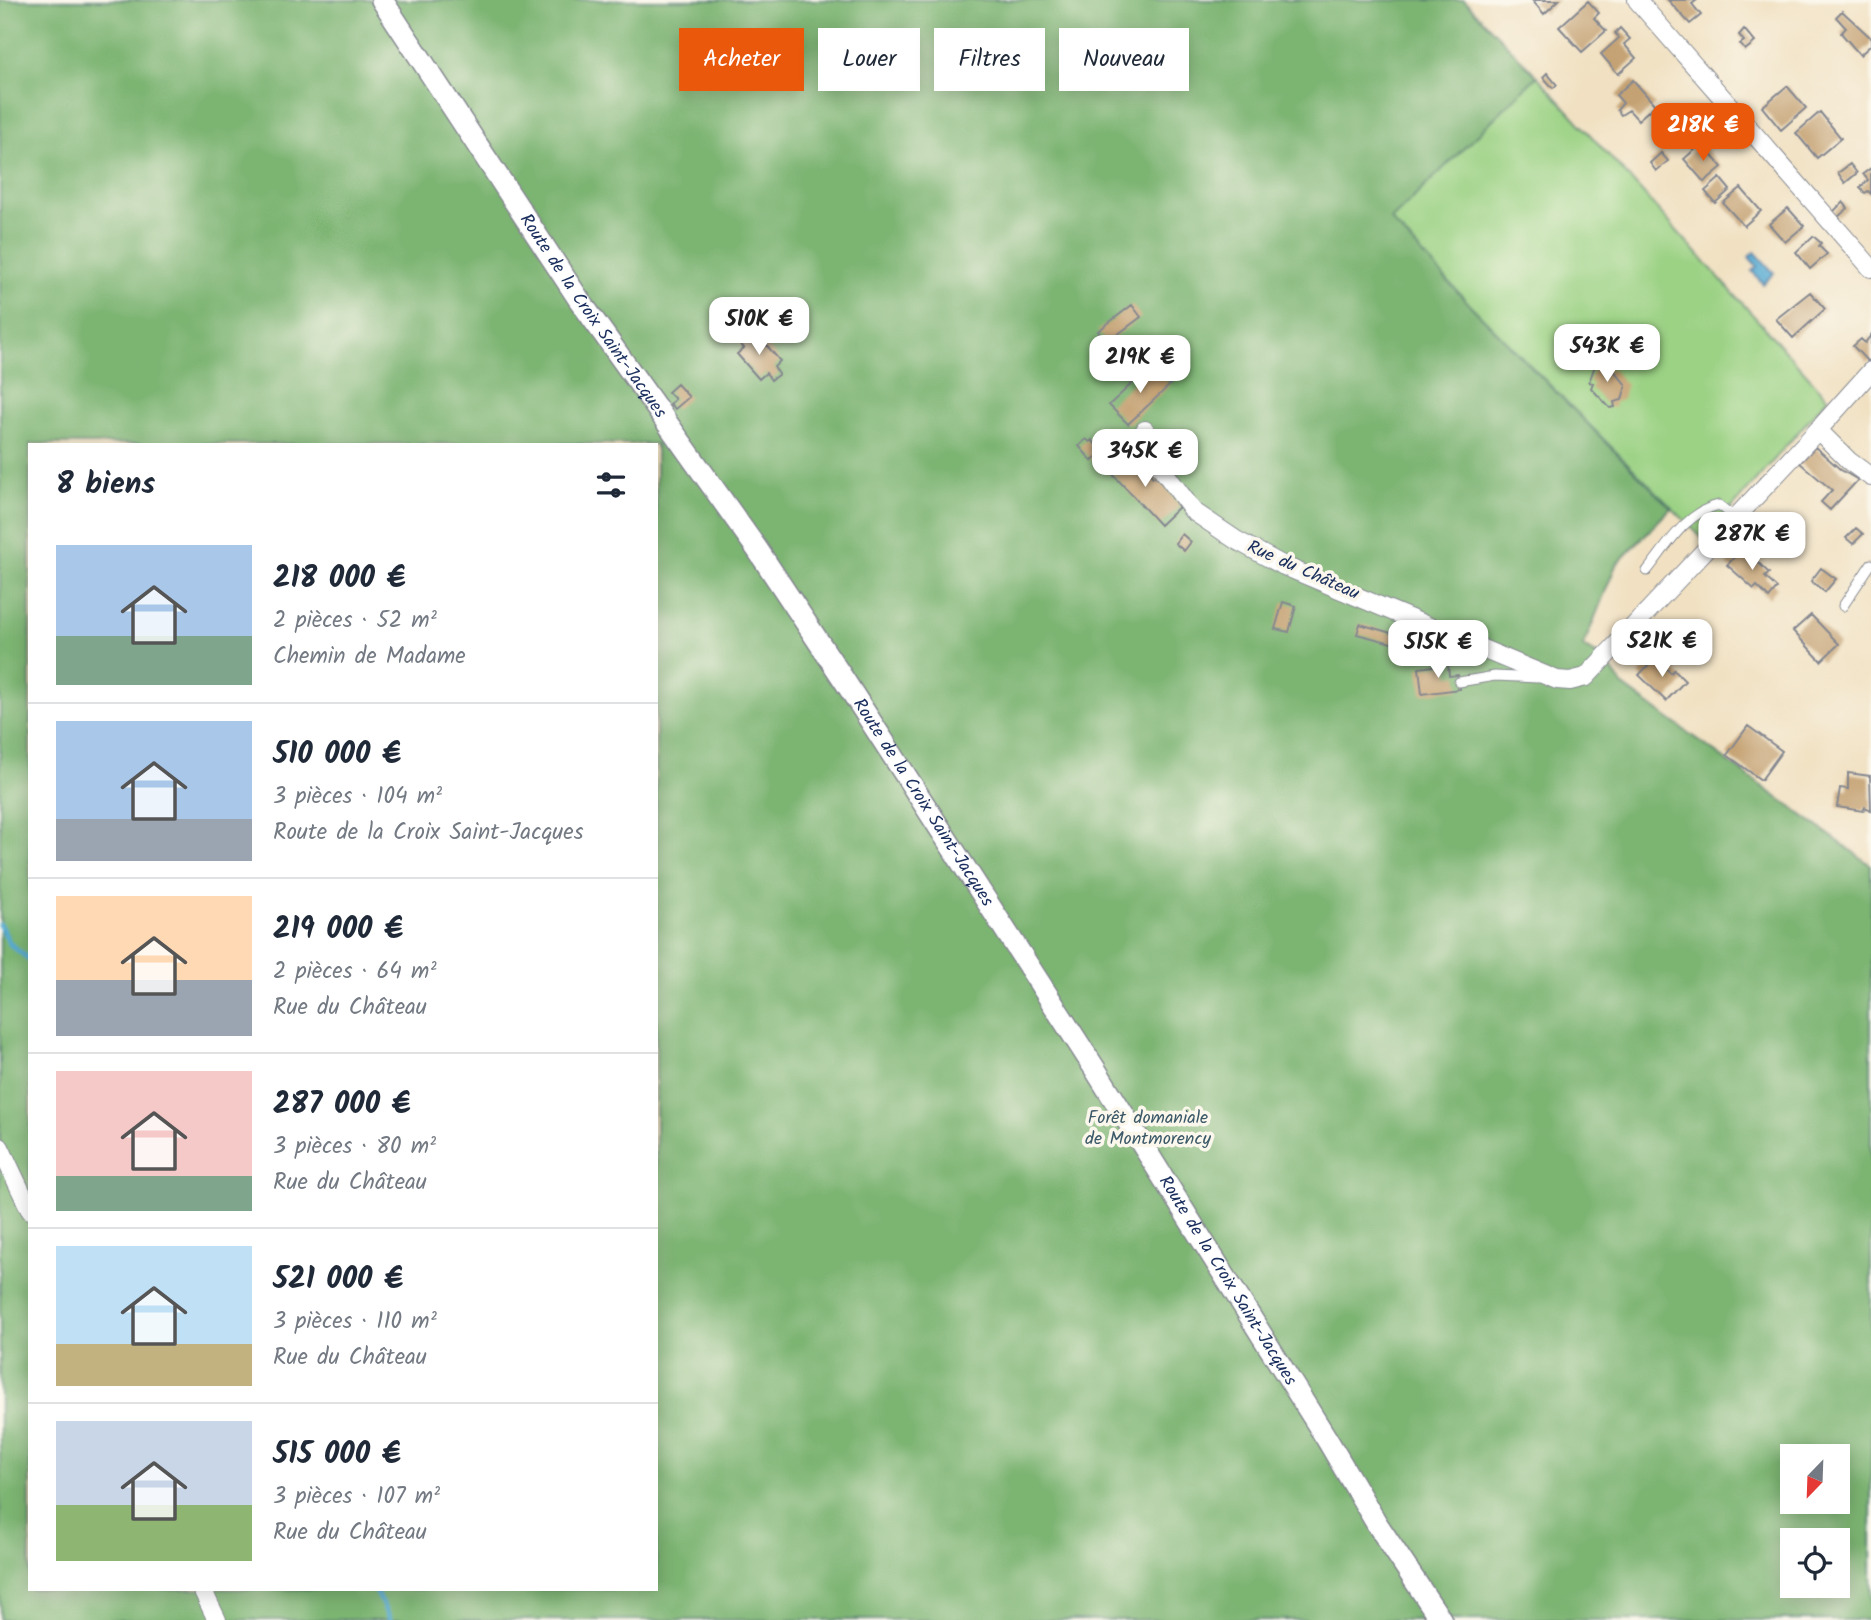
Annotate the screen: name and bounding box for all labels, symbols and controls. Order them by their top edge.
chip: Acheter [679,28,804,91]
chip: Louer [818,28,920,91]
chip: Filtres [934,28,1045,91]
chip: Nouveau [1059,28,1189,91]
pin: 218K € [1646,104,1760,163]
text: 218K € [1667,108,1739,144]
street label: Route de la Croix Saint-Jacques [512,208,674,425]
pin: 510K € [702,298,816,357]
text: 510K € [725,302,793,338]
pin: 543K € [1550,324,1664,384]
text: 543K € [1570,329,1644,365]
pin: 219K € [1083,336,1197,395]
text: 219K € [1105,340,1175,376]
pin: 345K € [1088,430,1202,489]
text: 345K € [1108,434,1182,470]
text: 8 biens [56,461,155,509]
icon: filters [592,466,630,504]
pin: 287K € [1695,512,1809,572]
text: 287K € [1714,517,1790,553]
street label: Rue du Château [1242,533,1364,609]
text: 218 000 € [273,555,406,603]
icon: home [112,573,196,657]
text: 2 pièces · 52 m² [273,603,437,639]
pin: 515K € [1381,620,1495,680]
pin: 521K € [1605,620,1719,679]
text: 521K € [1627,624,1697,660]
text: 515K € [1404,625,1472,661]
text: Chemin de Madame [273,639,466,675]
street label: Route de la Croix Saint-Jacques [845,692,1001,913]
text: 510 000 € [273,731,401,779]
icon: home [112,749,196,833]
text: 3 pièces · 104 m² [273,779,442,815]
text: Route de la Croix Saint-Jacques [273,815,584,851]
text: 219 000 € [273,906,403,954]
icon: home [112,924,196,1008]
text: 2 pièces · 64 m² [273,954,436,990]
text: Rue du Château [273,990,427,1026]
text: 287 000 € [273,1081,411,1129]
icon: home [112,1099,196,1183]
park label: Forêt domaniale de Montmorency [1085,1104,1211,1154]
text: 3 pièces · 80 m² [273,1129,436,1165]
text: Rue du Château [273,1165,427,1201]
street label: Route de la Croix Saint-Jacques [1151,1170,1305,1392]
text: 521 000 € [273,1256,403,1304]
icon: home [112,1274,196,1358]
text: 3 pièces · 110 m² [273,1304,437,1340]
text: Rue du Château [273,1340,427,1376]
text: 515 000 € [273,1431,401,1479]
north arrow [1780,1444,1850,1514]
map controls [1780,1444,1850,1598]
icon: home [112,1449,196,1533]
text: 3 pièces · 107 m² [273,1479,440,1515]
text: Rue du Château [273,1515,427,1551]
button: locate [1780,1528,1850,1598]

